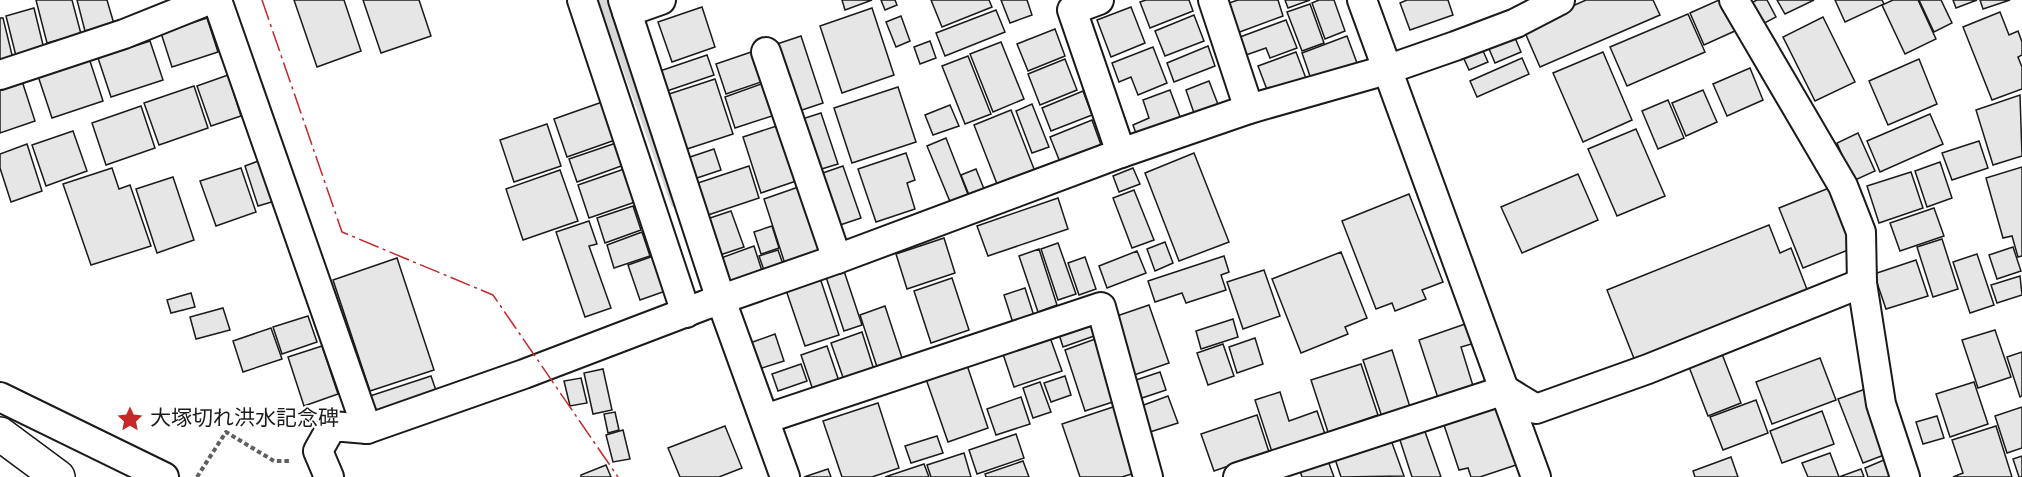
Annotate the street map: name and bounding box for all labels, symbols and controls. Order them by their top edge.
place icon: 大塚切れ洪水記念碑 [115,404,145,434]
place label: 大塚切れ洪水記念碑 [150,406,339,433]

